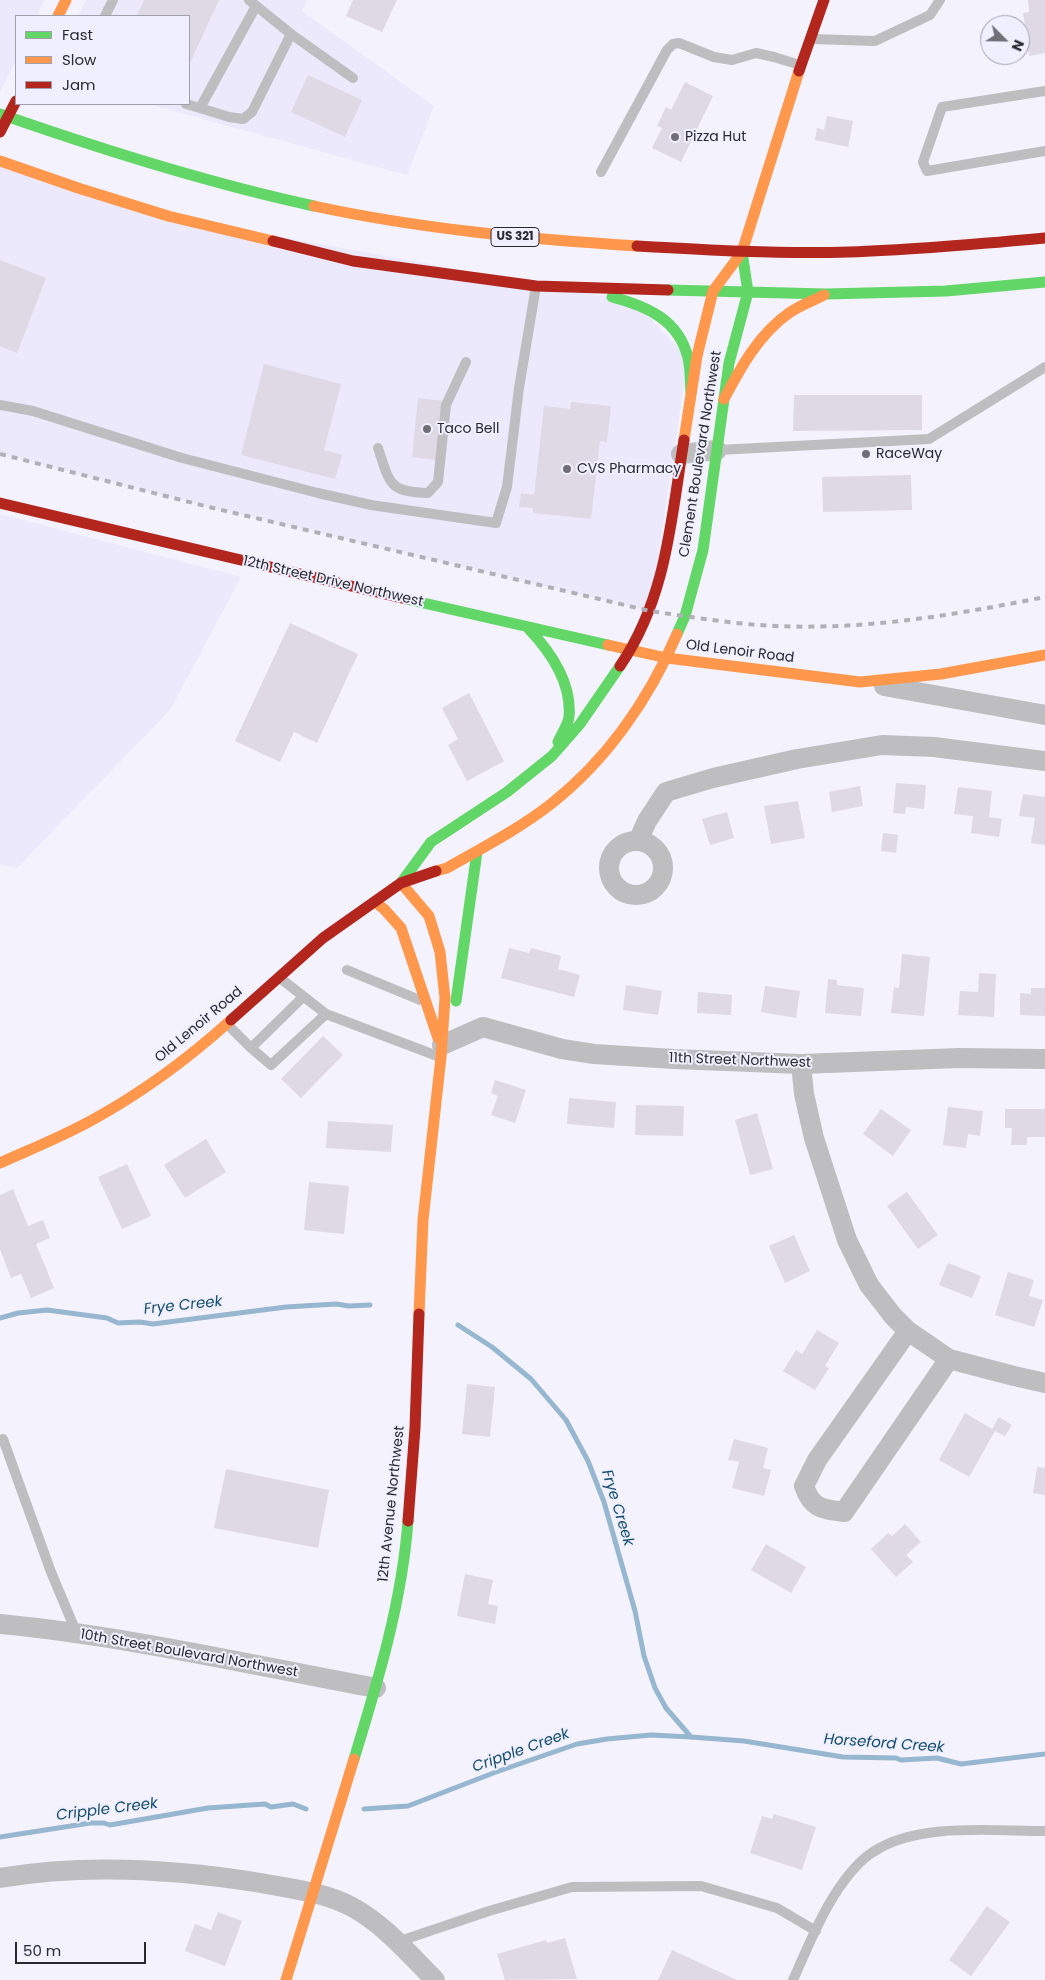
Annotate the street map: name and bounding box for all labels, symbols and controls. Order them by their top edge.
legend [15,15,190,105]
north arrow [980,15,1030,65]
text: Fast [62,24,93,45]
text: N [1007,37,1029,54]
text: Slow [62,49,96,70]
text: Jam [62,74,96,95]
place label: Pizza Hut [685,129,746,145]
marker: Pizza Hut [669,131,681,143]
road number: US 321 [491,228,539,246]
street label: Clement Boulevard Northwest [676,350,726,558]
place label: Taco Bell [437,421,499,437]
marker: Taco Bell [421,423,433,435]
place label: RaceWay [876,446,942,462]
marker: RaceWay [860,448,872,460]
place label: CVS Pharmacy [577,461,681,477]
marker: CVS Pharmacy [561,463,573,475]
street label: 12th Street Drive Northwest [241,553,425,611]
street label: Old Lenoir Road [685,637,795,667]
street label: Old Lenoir Road [152,984,246,1066]
street label: 11th Street Northwest [669,1050,811,1072]
water label: Frye Creek [143,1293,223,1319]
street label: 12th Avenue Northwest [375,1425,409,1583]
water label: Frye Creek [597,1468,637,1548]
street label: 10th Street Boulevard Northwest [79,1627,299,1681]
water label: Cripple Creek [470,1725,572,1777]
water label: Horseford Creek [823,1731,945,1757]
water label: Cripple Creek [55,1795,159,1825]
scale bar [18,1932,149,1964]
text: 50 m [23,1940,61,1961]

